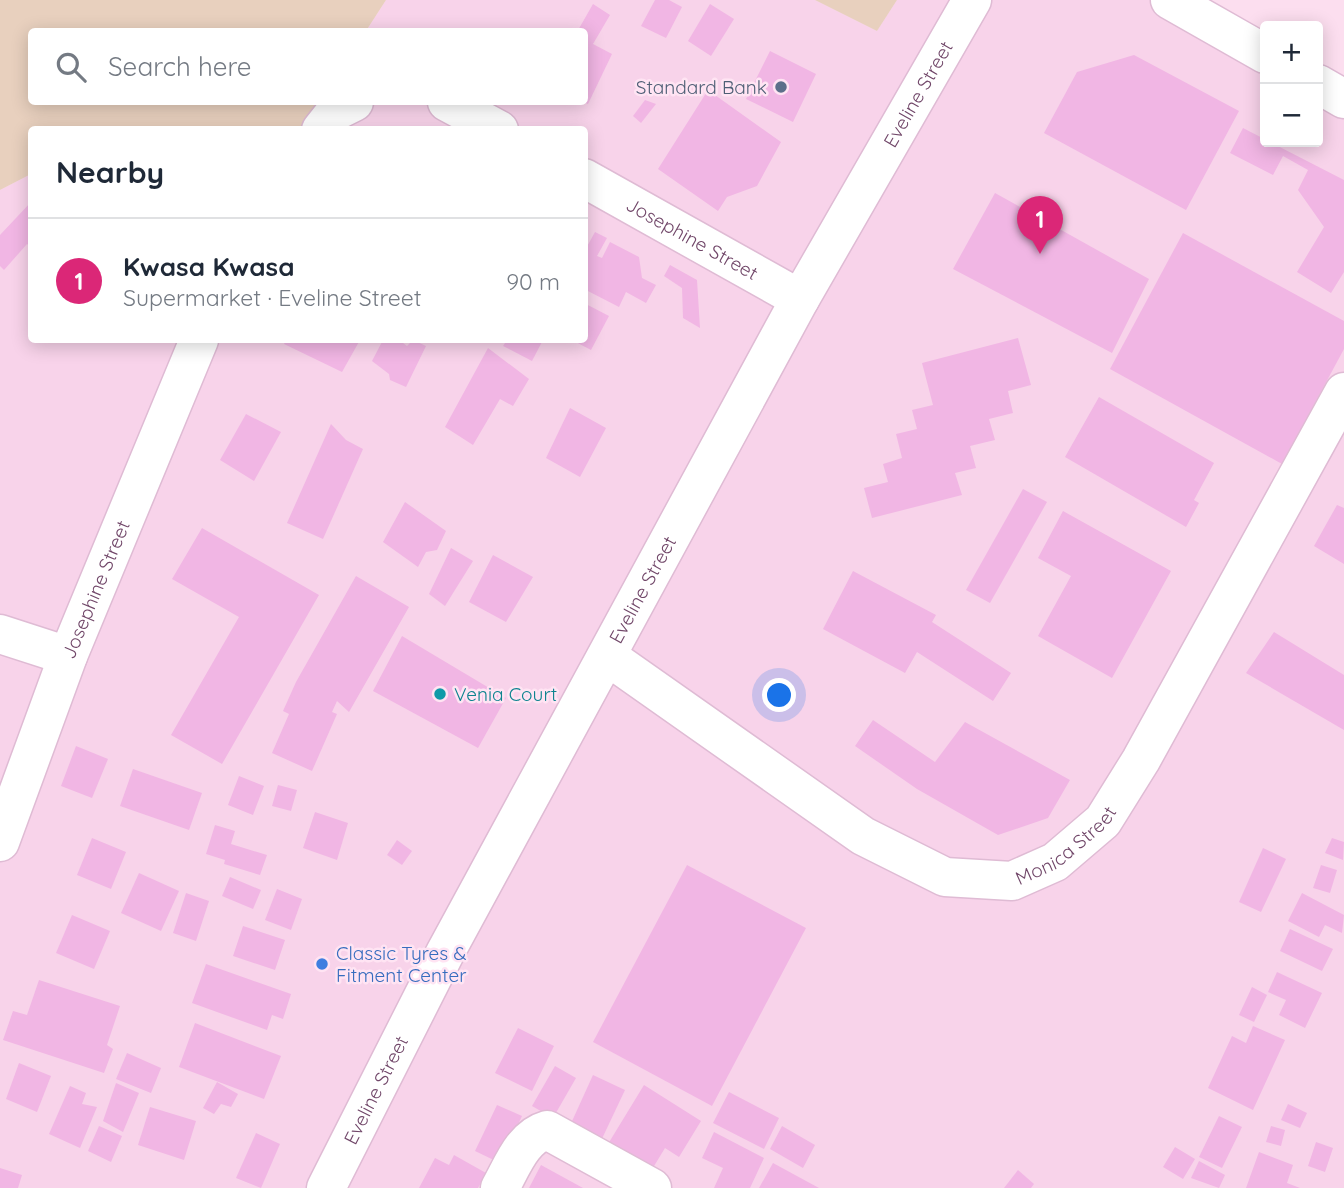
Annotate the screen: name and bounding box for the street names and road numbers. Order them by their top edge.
street label: Eveline Street [878,37,958,151]
street label: Josephine Street [622,192,762,285]
street label: Josephine Street [56,517,135,662]
street label: Eveline Street [603,532,681,647]
street label: Monica Street [1012,801,1121,890]
street label: Eveline Street [338,1032,413,1148]

